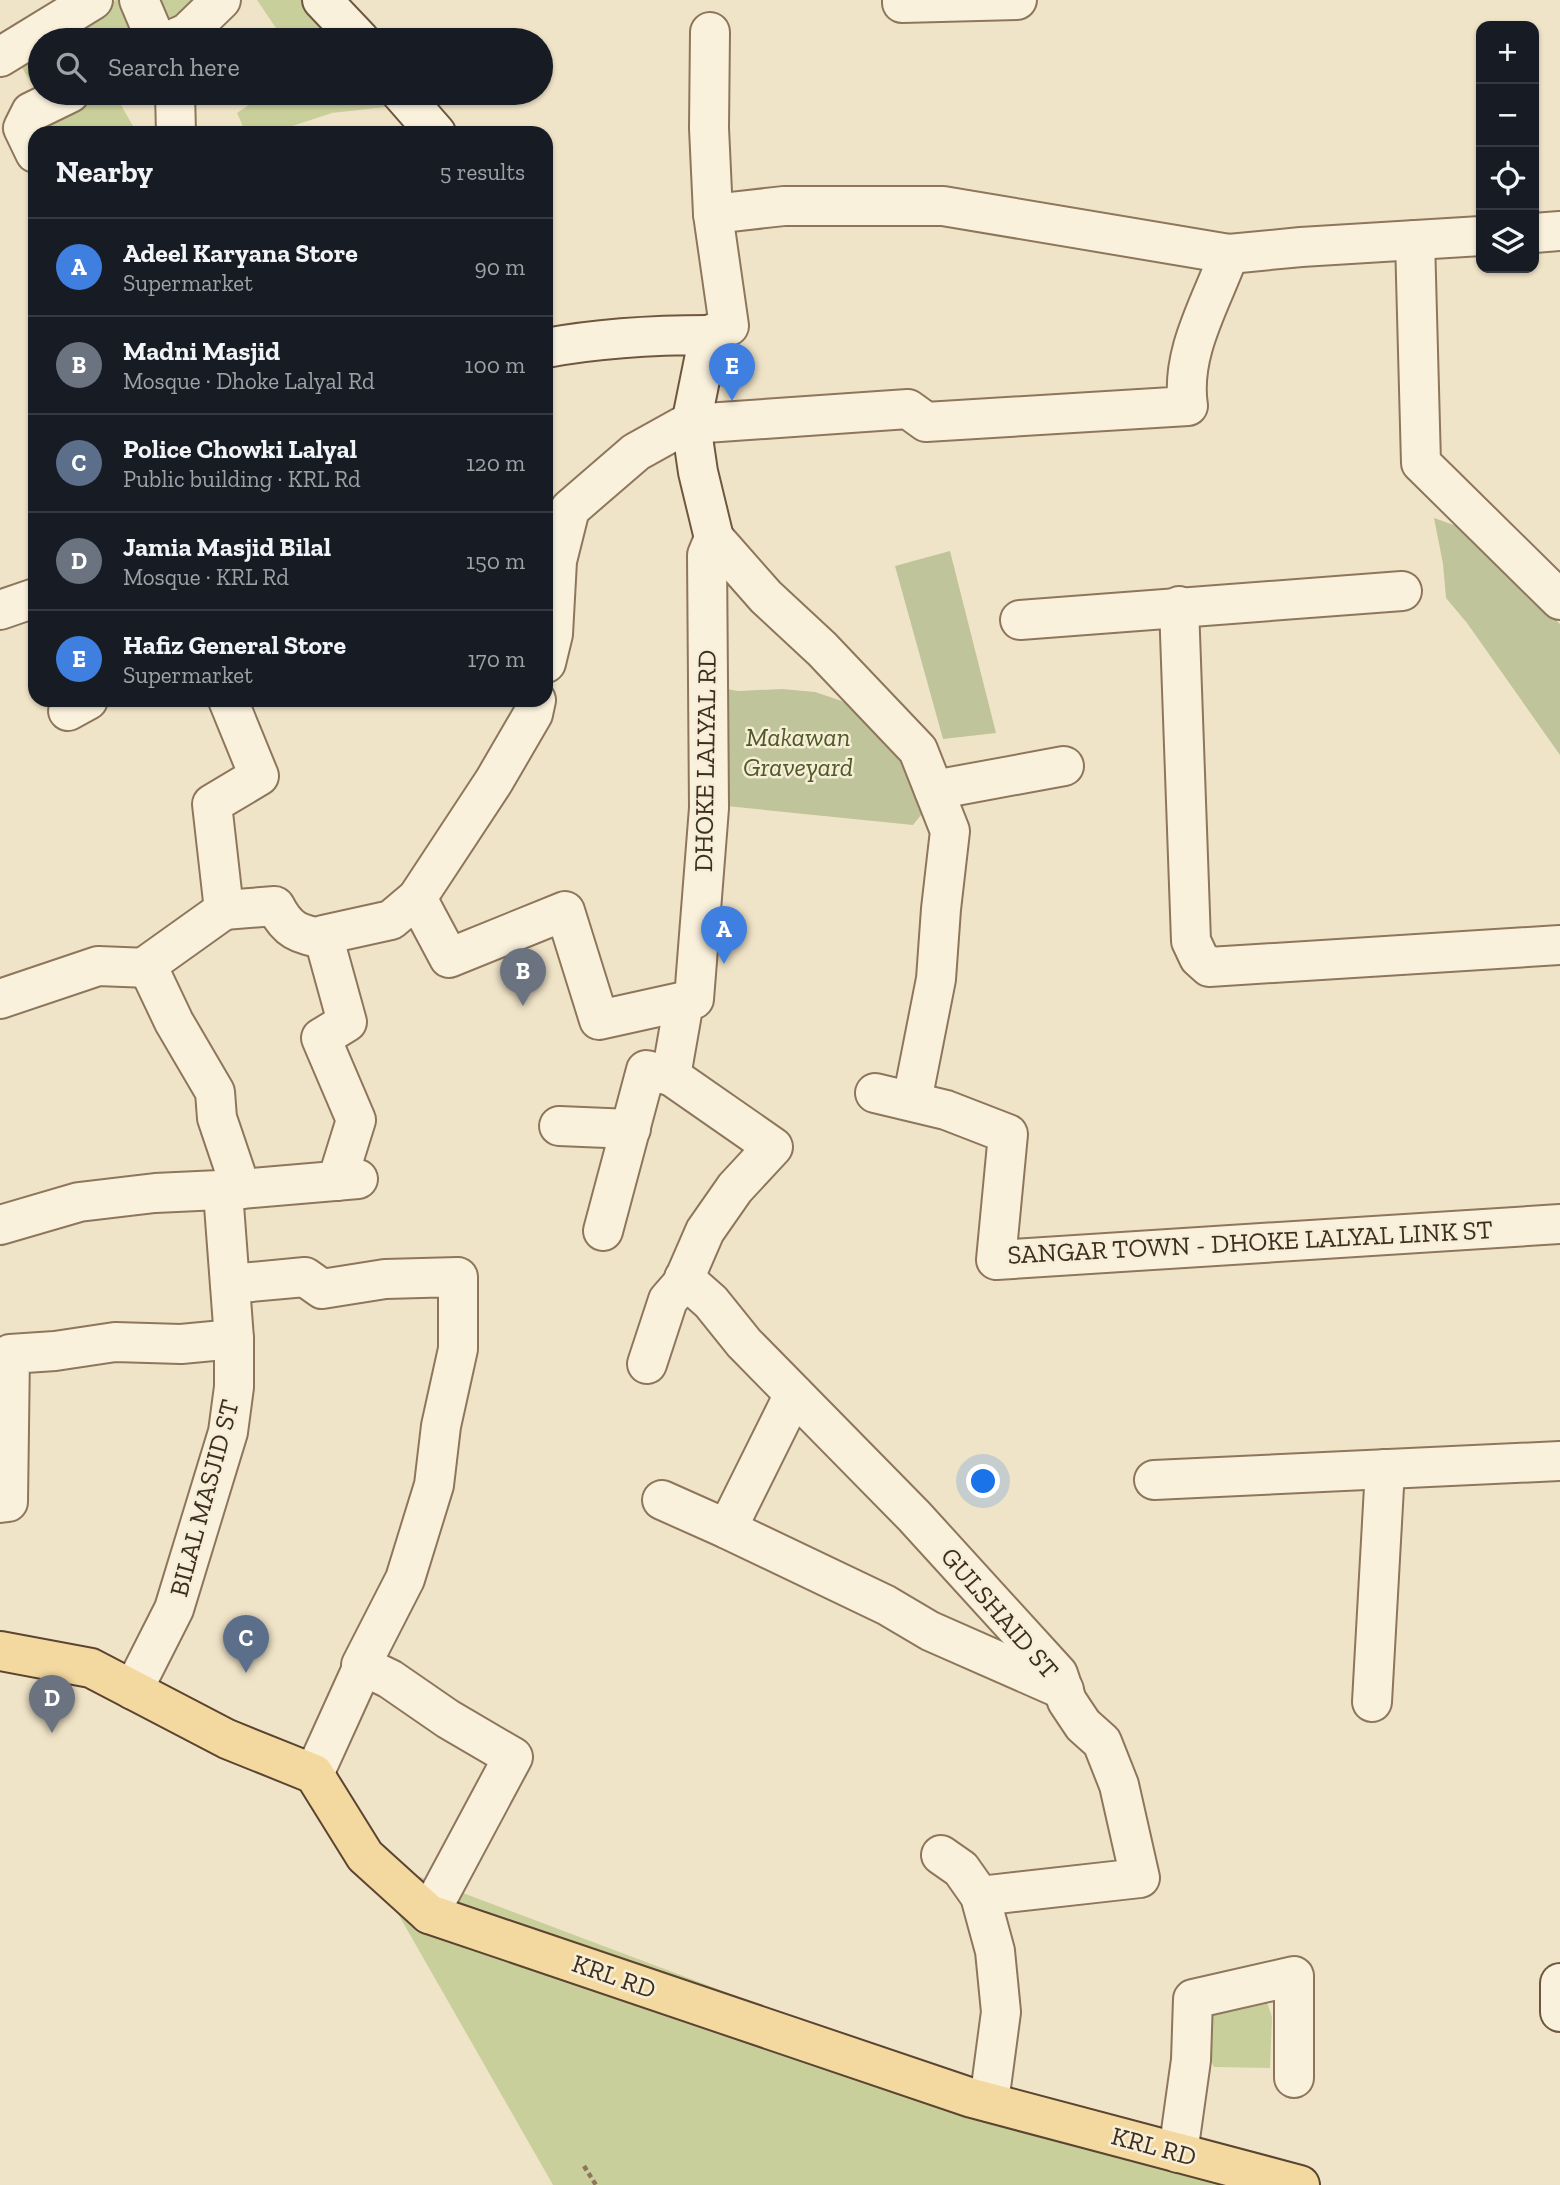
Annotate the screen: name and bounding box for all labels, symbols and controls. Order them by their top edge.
map controls [1476,21,1539,273]
button: + [1476,21,1539,84]
search box [28,28,553,105]
icon: search [52,48,90,86]
text: Search here [108,51,240,83]
button: − [1476,84,1539,147]
button: locate [1476,147,1539,210]
text: Nearby [56,154,153,190]
text: 5 results [440,158,525,186]
button: layers [1476,210,1539,273]
text: Adeel Karyana Store [123,237,358,269]
text: A [71,253,87,281]
text: 90 m [474,253,525,281]
text: Supermarket [123,269,253,297]
text: Madni Masjid [123,335,280,367]
pin: E [709,343,755,401]
text: B [72,351,86,379]
text: 100 m [465,351,525,379]
text: Mosque · Dhoke Lalyal Rd [123,367,375,395]
text: Police Chowki Lalyal [123,433,357,465]
text: C [72,449,86,477]
text: 120 m [466,449,525,477]
text: Public building · KRL Rd [123,465,361,493]
text: Jamia Masjid Bilal [123,531,331,563]
text: D [71,547,87,575]
text: 150 m [466,547,525,575]
text: Mosque · KRL Rd [123,563,289,591]
text: Hafiz General Store [123,629,346,661]
text: E [72,645,86,673]
text: 170 m [467,645,525,673]
street label: DHOKE LALYAL RD [687,650,723,872]
text: Supermarket [123,661,253,689]
park label: Makawan Graveyard [743,721,853,783]
pin: A [701,906,747,964]
pin: B [500,948,546,1006]
street label: SANGAR TOWN - DHOKE LALYAL LINK ST [1007,1213,1493,1271]
street label: BILAL MASJID ST [162,1396,246,1600]
your location [966,1464,1000,1498]
street label: GULSHAID ST [934,1541,1066,1685]
pin: C [223,1615,269,1673]
pin: D [29,1675,75,1733]
street label: KRL RD [568,1947,660,2005]
street label: KRL RD [1108,2119,1200,2173]

